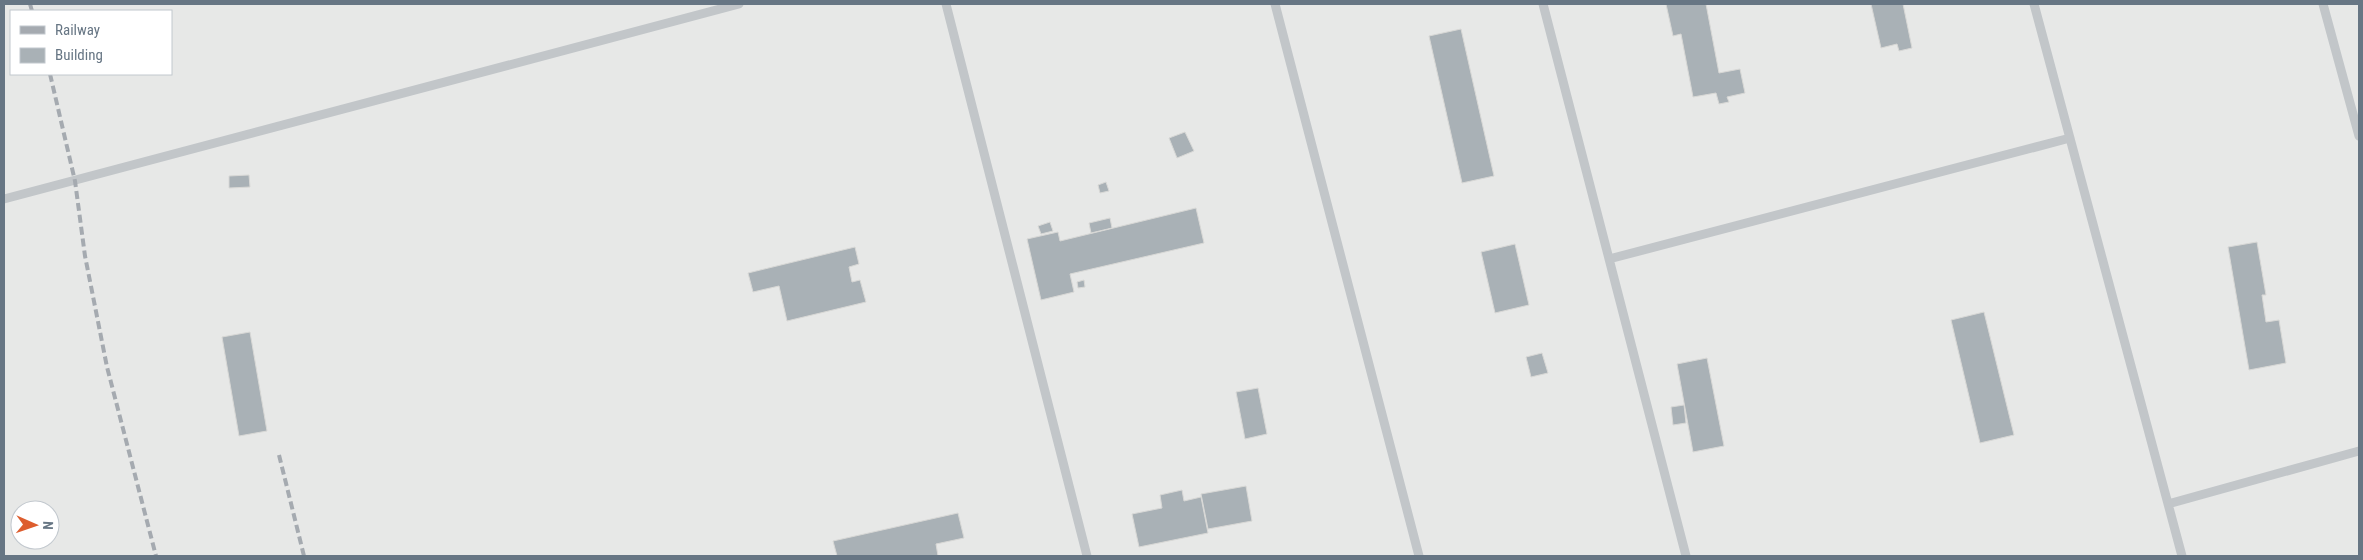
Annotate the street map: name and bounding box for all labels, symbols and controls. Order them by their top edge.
legend [10,10,172,75]
text: Railway [55,21,100,39]
text: Building [55,46,103,64]
north arrow [10,500,60,550]
text: N [40,521,56,530]

